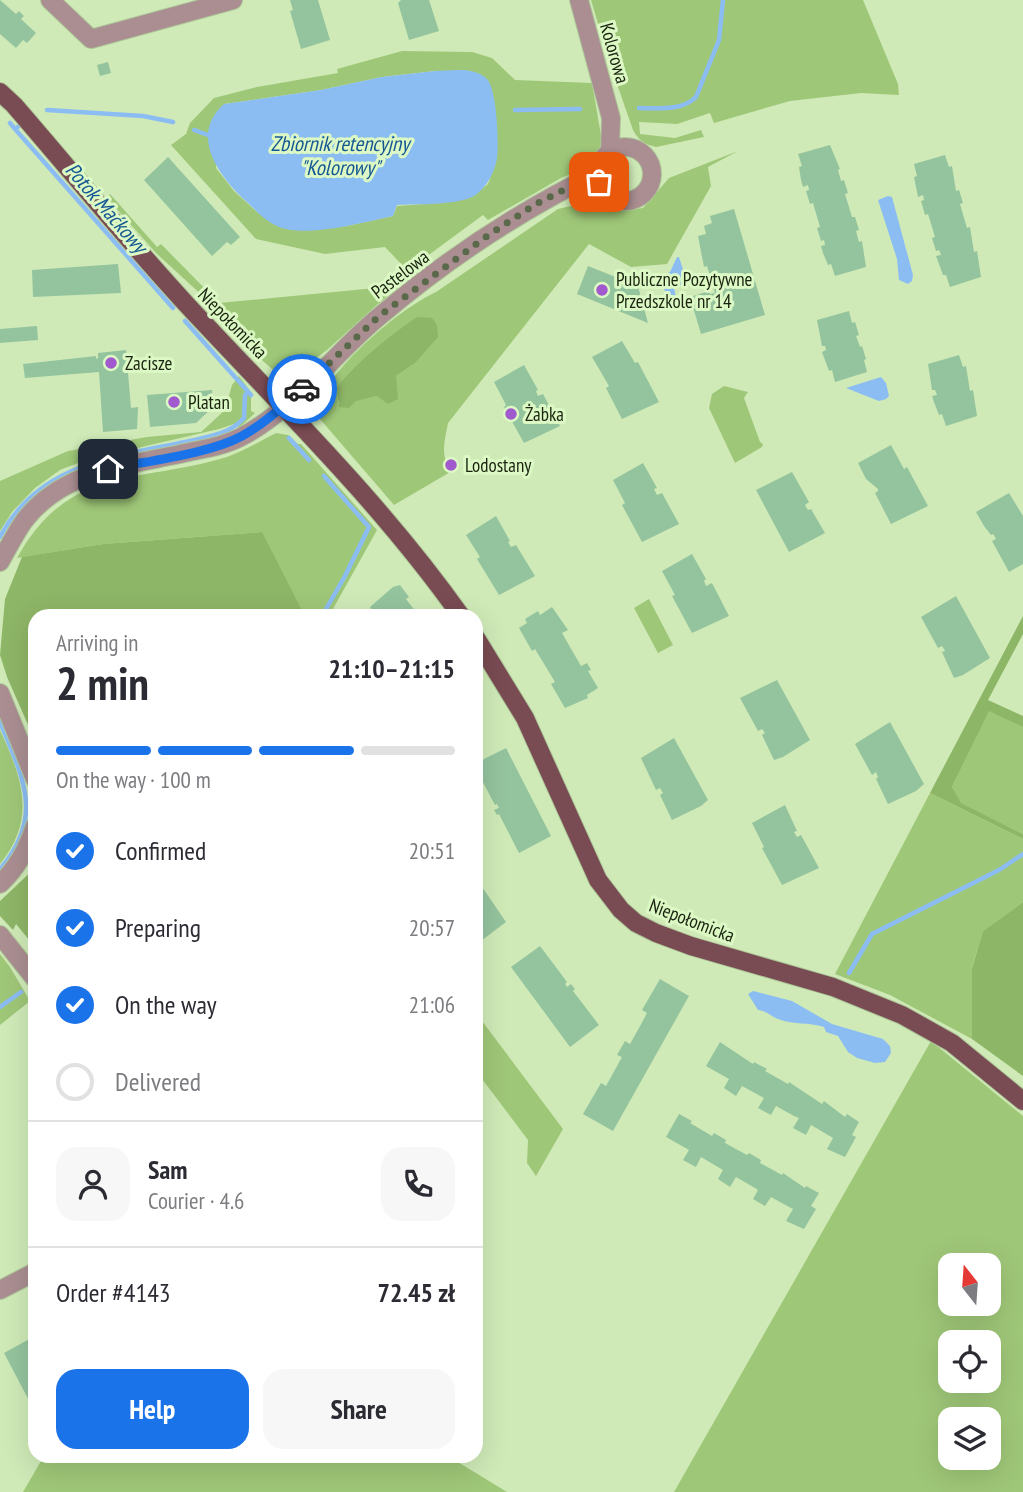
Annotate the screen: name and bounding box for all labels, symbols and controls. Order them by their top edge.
street label: Kolorowa [595,20,635,86]
water label: Zbiornik retencyjny "Kolorowy" [271,130,412,181]
pin [569,152,629,212]
water label: Potok Maćkowy [60,157,155,261]
icon: bag [580,163,618,201]
street label: Pastelowa [366,244,434,304]
place label: Publiczne Pozytywne Przedszkole nr 14 [616,267,753,313]
street label: Niepołomicka [193,282,273,364]
marker: Publiczne Pozytywne Przedszkole nr 14 [594,282,610,298]
place label: Zacisze [125,351,173,375]
courier [267,354,337,424]
marker: Zacisze [103,355,119,371]
icon: car [283,370,321,408]
place label: Platan [188,390,230,414]
marker: Platan [166,394,182,410]
place label: Żabka [525,402,564,426]
marker: Żabka [503,406,519,422]
pin [78,439,138,499]
icon: home [89,450,127,488]
place label: Lodostany [465,453,532,477]
marker: Lodostany [443,457,459,473]
text: Arriving in [56,628,138,657]
text: 21:10–21:15 [328,652,455,685]
text: 2 min [56,653,149,713]
text: On the way · 100 m [56,765,211,794]
icon: check [56,832,94,870]
text: Confirmed [115,834,206,867]
text: 20:51 [409,836,455,865]
street label: Niepołomicka [646,893,738,947]
icon: check [56,909,94,947]
text: Preparing [115,911,201,944]
text: 20:57 [409,913,455,942]
icon: check [56,986,94,1024]
text: On the way [115,988,217,1021]
text: 21:06 [409,990,455,1019]
text: Delivered [115,1065,201,1098]
button: person [56,1147,130,1221]
button: phone [381,1147,455,1221]
text: Sam [148,1153,187,1186]
text: Courier · 4.6 [148,1186,244,1215]
north arrow [938,1253,1001,1316]
map controls [938,1253,1001,1470]
text: Order #4143 [56,1276,171,1309]
text: 72.45 zł [378,1276,455,1309]
button: locate [938,1330,1001,1393]
button: Help [56,1369,249,1449]
button: Share [263,1369,455,1449]
button: layers [938,1407,1001,1470]

